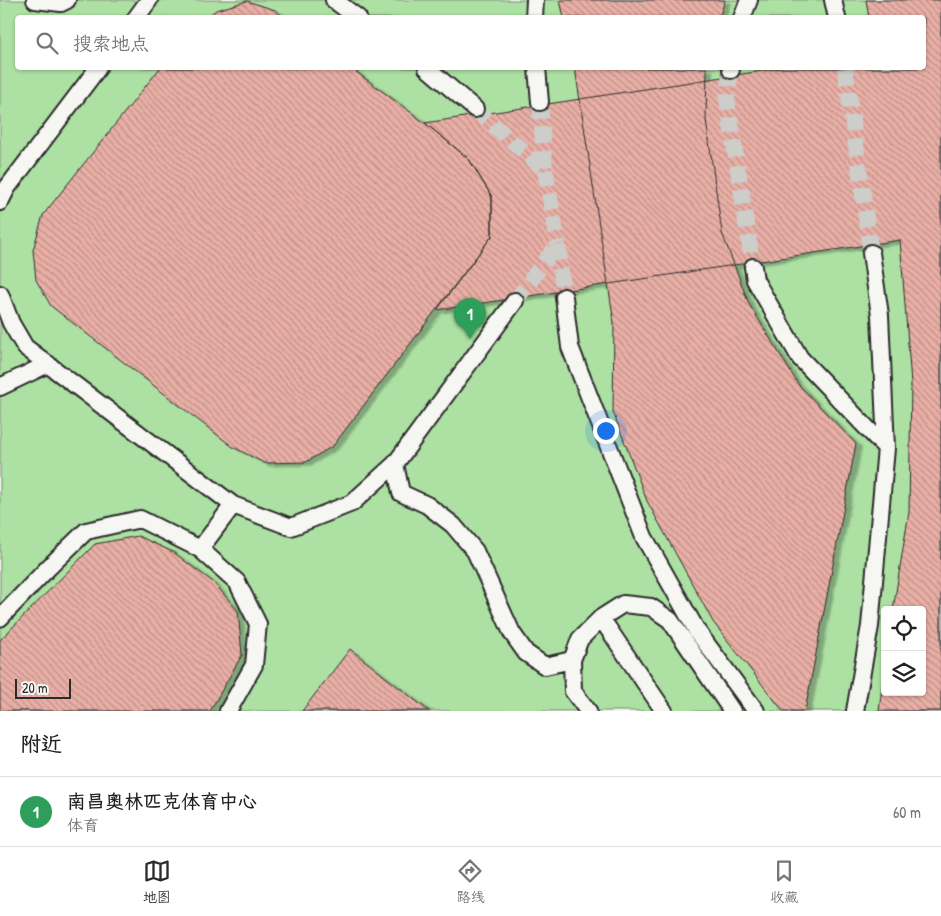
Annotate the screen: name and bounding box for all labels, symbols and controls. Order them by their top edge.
search box [15,15,926,70]
icon: search [33,29,61,57]
text: 搜索地点 [73,30,149,56]
pin: 1 [454,298,486,339]
your location [593,418,619,444]
map controls [881,606,926,696]
button: locate [881,606,926,651]
button: layers [881,651,926,696]
scale bar [15,676,71,699]
text: 20 m [22,678,48,697]
text: 附近 [20,729,62,758]
text: 南昌奥林匹克体育中心 [67,788,257,814]
text: 1 [33,801,39,823]
text: 60 m [893,801,921,823]
text: 体育 [67,814,99,836]
tab: 地图 [143,857,171,906]
tab: 路线 [456,857,484,906]
tab: 收藏 [770,857,798,906]

